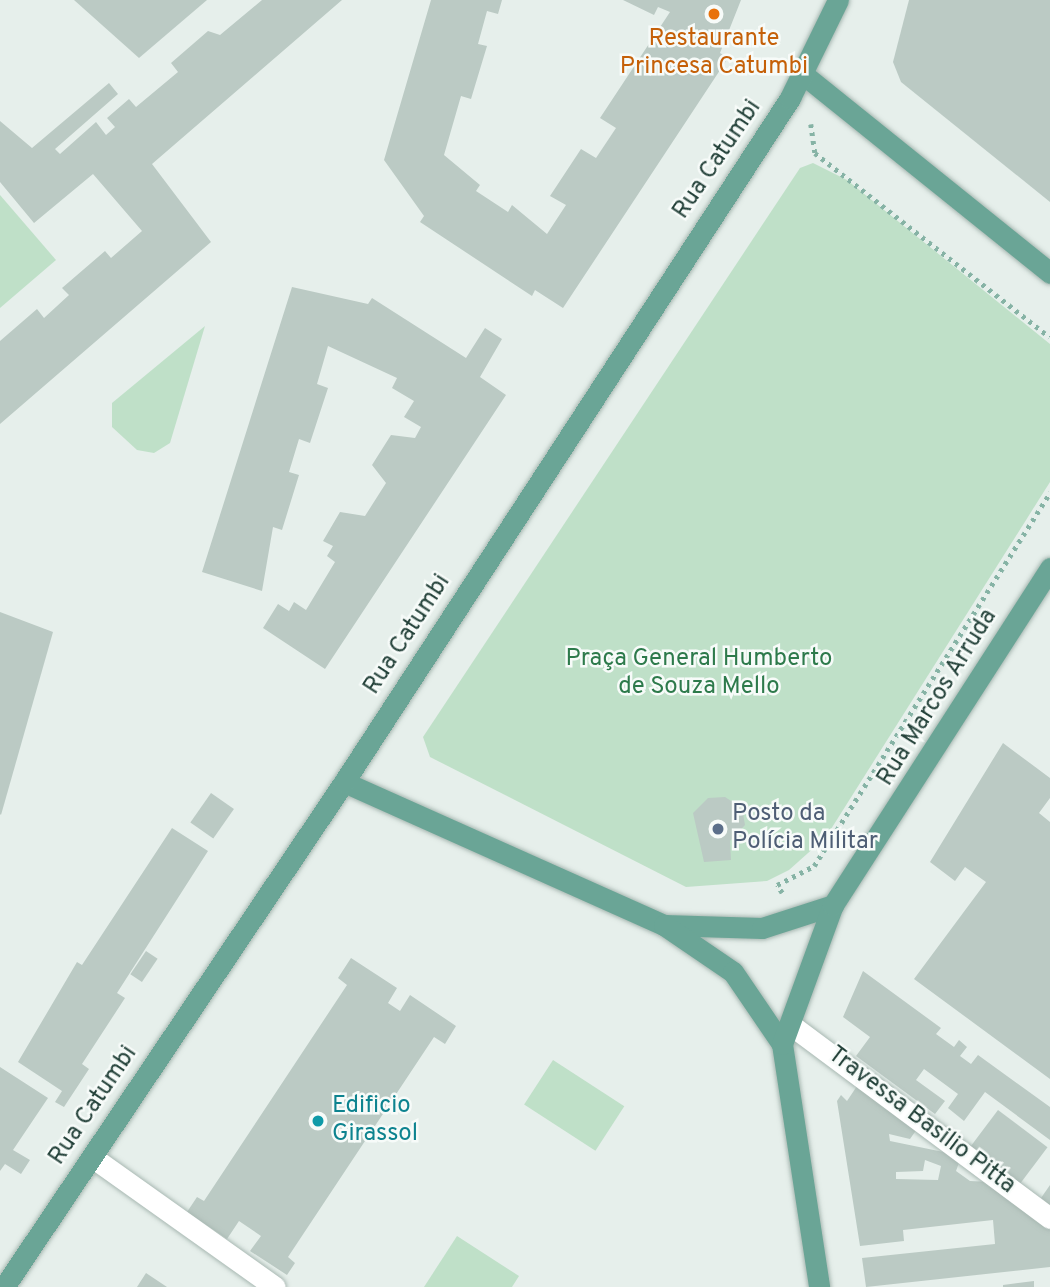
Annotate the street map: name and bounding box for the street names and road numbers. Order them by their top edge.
street label: Rua Catumbi [668,95,768,225]
street label: Rua Catumbi [359,570,457,700]
street label: Rua Marcos Arruda [872,604,1004,792]
street label: Rua Catumbi [44,1041,144,1171]
street label: Travessa Basilio Pitta [822,1041,1020,1201]

